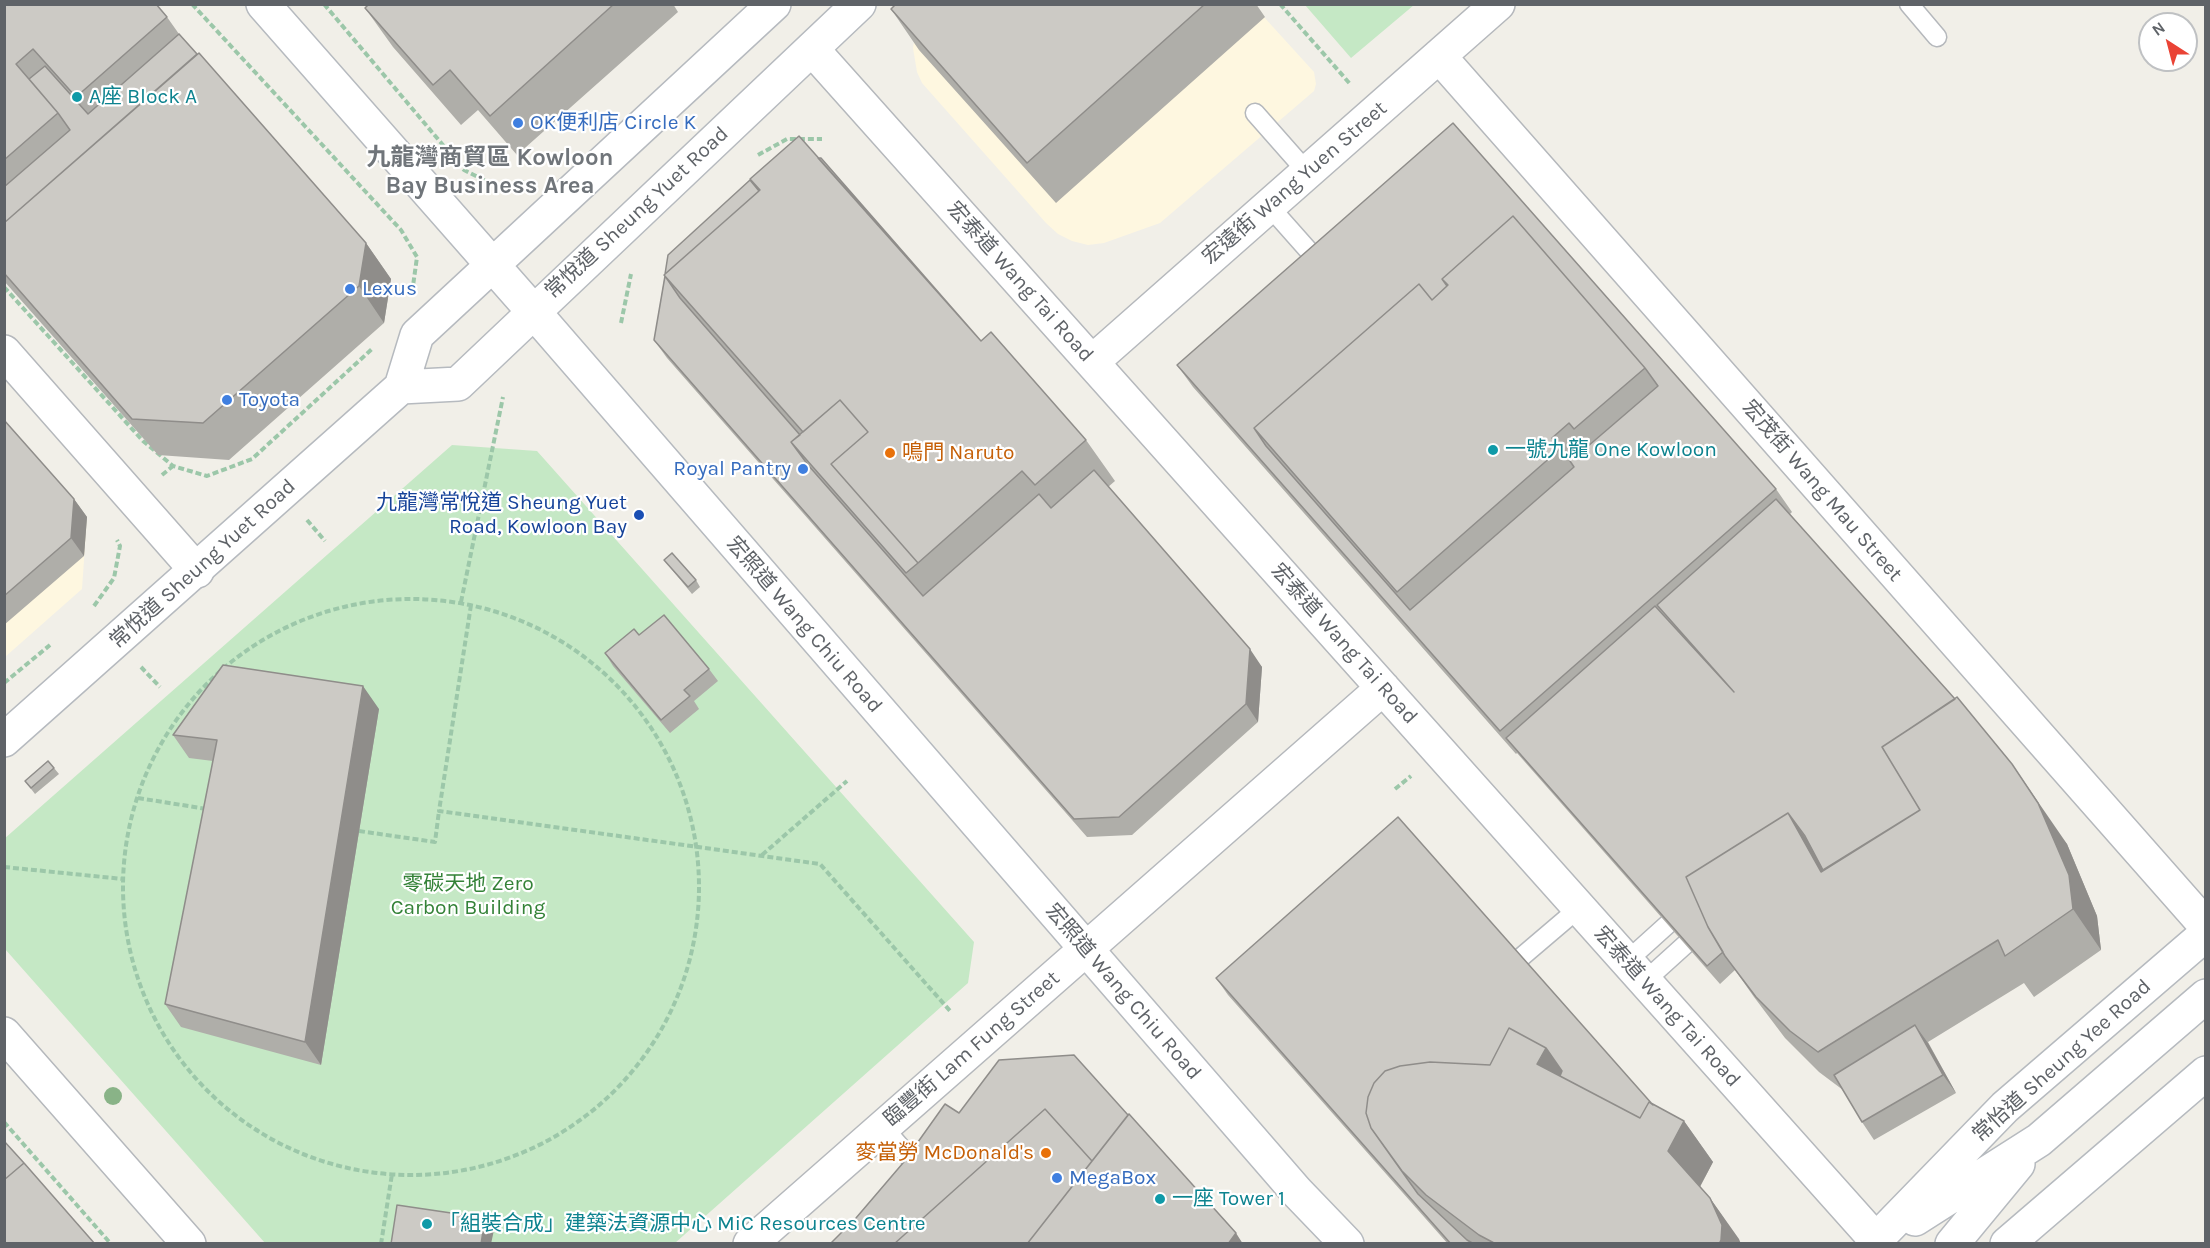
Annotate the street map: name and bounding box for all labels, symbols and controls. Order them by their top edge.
north arrow [2138,12,2198,72]
text: N [2148,18,2169,40]
place label: A座 Block A [89,84,197,110]
marker: A座 Block A [70,90,84,104]
street label: 宏遠街 Wang Yuen Street [1198,96,1392,270]
place label: OK便利店 Circle K [530,110,696,136]
marker: OK便利店 Circle K [511,116,525,130]
street label: 常悅道 Sheung Yuet Road [540,122,734,304]
district label: 九龍灣商貿區 Kowloon Bay Business Area [367,144,613,200]
street label: 宏泰道 Wang Tai Road [941,197,1099,367]
place label: Lexus [362,276,417,302]
marker: Lexus [343,282,357,296]
place label: Toyota [239,387,300,413]
marker: Toyota [220,393,234,407]
street label: 宏茂街 Wang Mau Street [1736,395,1908,587]
place label: 一號九龍 One Kowloon [1505,437,1717,463]
place label: 鳴門 Naruto [902,440,1015,466]
marker: 一號九龍 One Kowloon [1486,443,1500,457]
marker: 鳴門 Naruto [883,446,897,460]
place label: Royal Pantry [673,456,791,482]
marker: Royal Pantry [796,462,810,476]
street label: 常悅道 Sheung Yuet Road [105,474,301,654]
place label: 九龍灣常悅道 Sheung Yuet Road, Kowloon Bay [376,490,627,540]
marker: 九龍灣常悅道 Sheung Yuet Road, Kowloon Bay [632,508,646,522]
street label: 宏照道 Wang Chiu Road [721,532,887,718]
street label: 宏泰道 Wang Tai Road [1265,559,1423,729]
park label: 零碳天地 Zero Carbon Building [391,871,545,921]
street label: 宏照道 Wang Chiu Road [1040,899,1206,1085]
street label: 宏泰道 Wang Tai Road [1588,922,1746,1092]
street label: 臨豐街 Lam Fung Street [879,966,1065,1132]
street label: 常怡道 Sheung Yee Road [1968,974,2156,1148]
place label: 麥當勞 McDonald's [856,1140,1034,1166]
marker: 麥當勞 McDonald's [1039,1146,1053,1160]
place label: MegaBox [1069,1165,1156,1191]
marker: MegaBox [1050,1171,1064,1185]
place label: 一座 Tower 1 [1172,1186,1285,1212]
marker: 一座 Tower 1 [1153,1192,1167,1206]
place label: 「組裝合成」建築法資源中心 MiC Resources Centre [439,1211,926,1237]
marker: 「組裝合成」建築法資源中心 MiC Resources Centre [420,1217,434,1231]

